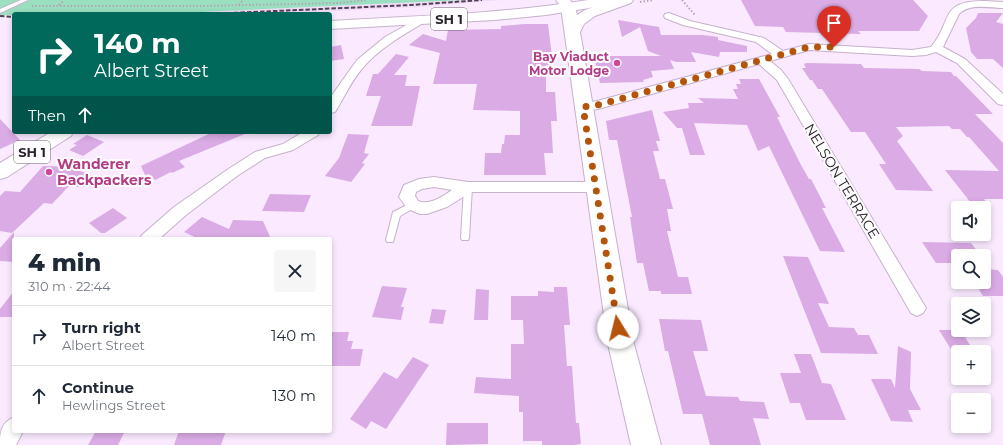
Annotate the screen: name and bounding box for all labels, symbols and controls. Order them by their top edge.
pin [817,6,851,47]
road number: SH 1 [431,8,467,30]
icon: arrive [823,12,845,34]
text: 140 m [94,26,181,60]
icon: right [28,28,80,80]
place label: Bay Viaduct Motor Lodge [529,49,610,78]
marker: Bay Viaduct Motor Lodge [612,58,622,68]
text: Albert Street [94,60,209,82]
icon: ahead [74,104,96,126]
text: Then [28,106,66,125]
street label: NELSON TERRACE [801,120,883,242]
road number: SH 1 [14,141,50,163]
place label: Wanderer Backpackers [57,155,152,189]
marker: Wanderer Backpackers [44,167,54,177]
map controls [951,201,991,433]
button: sound [951,201,991,241]
text: 4 min [28,248,101,277]
button: search [951,249,991,289]
button: close [274,250,316,292]
text: 310 m · 22:44 [28,278,111,294]
button: layers [951,297,991,337]
position arrow [597,307,639,349]
text: Turn right [62,318,141,337]
icon: right [28,325,50,347]
text: 140 m [271,326,316,345]
text: Albert Street [62,337,145,353]
button: + [951,345,991,385]
text: Continue [62,378,134,397]
icon: ahead [28,385,50,407]
text: 130 m [272,386,316,405]
button: − [951,393,991,433]
text: Hewlings Street [62,397,165,413]

